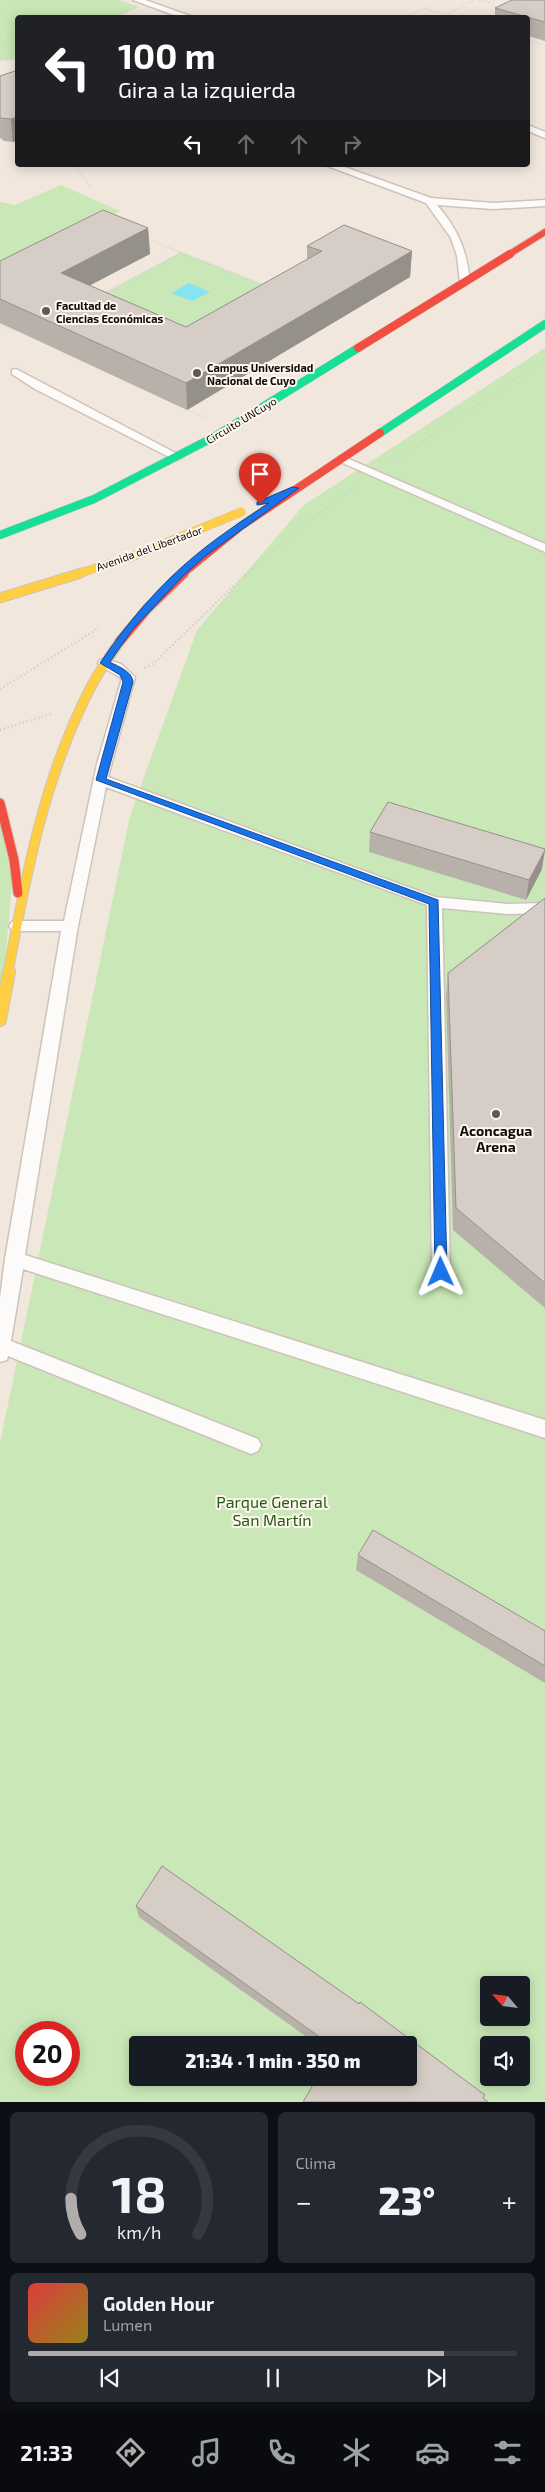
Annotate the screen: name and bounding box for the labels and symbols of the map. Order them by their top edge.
place label: Facultad de Ciencias Económicas [56,299,163,325]
marker: Facultad de Ciencias Económicas [40,305,52,317]
place label: Campus Universidad Nacional de Cuyo [207,361,313,388]
marker: Campus Universidad Nacional de Cuyo [191,367,203,379]
street label: Circuito UNCuyo [203,394,279,446]
pin [239,453,281,504]
street label: Avenida del Libertador [94,523,204,573]
marker: Aconcagua Arena [490,1108,502,1120]
place label: Aconcagua Arena [460,1122,532,1155]
position arrow [414,1245,466,1297]
park label: Parque General San Martín [216,1492,328,1529]
north arrow [480,1976,530,2026]
speed limit sign: 20 [15,2021,80,2086]

